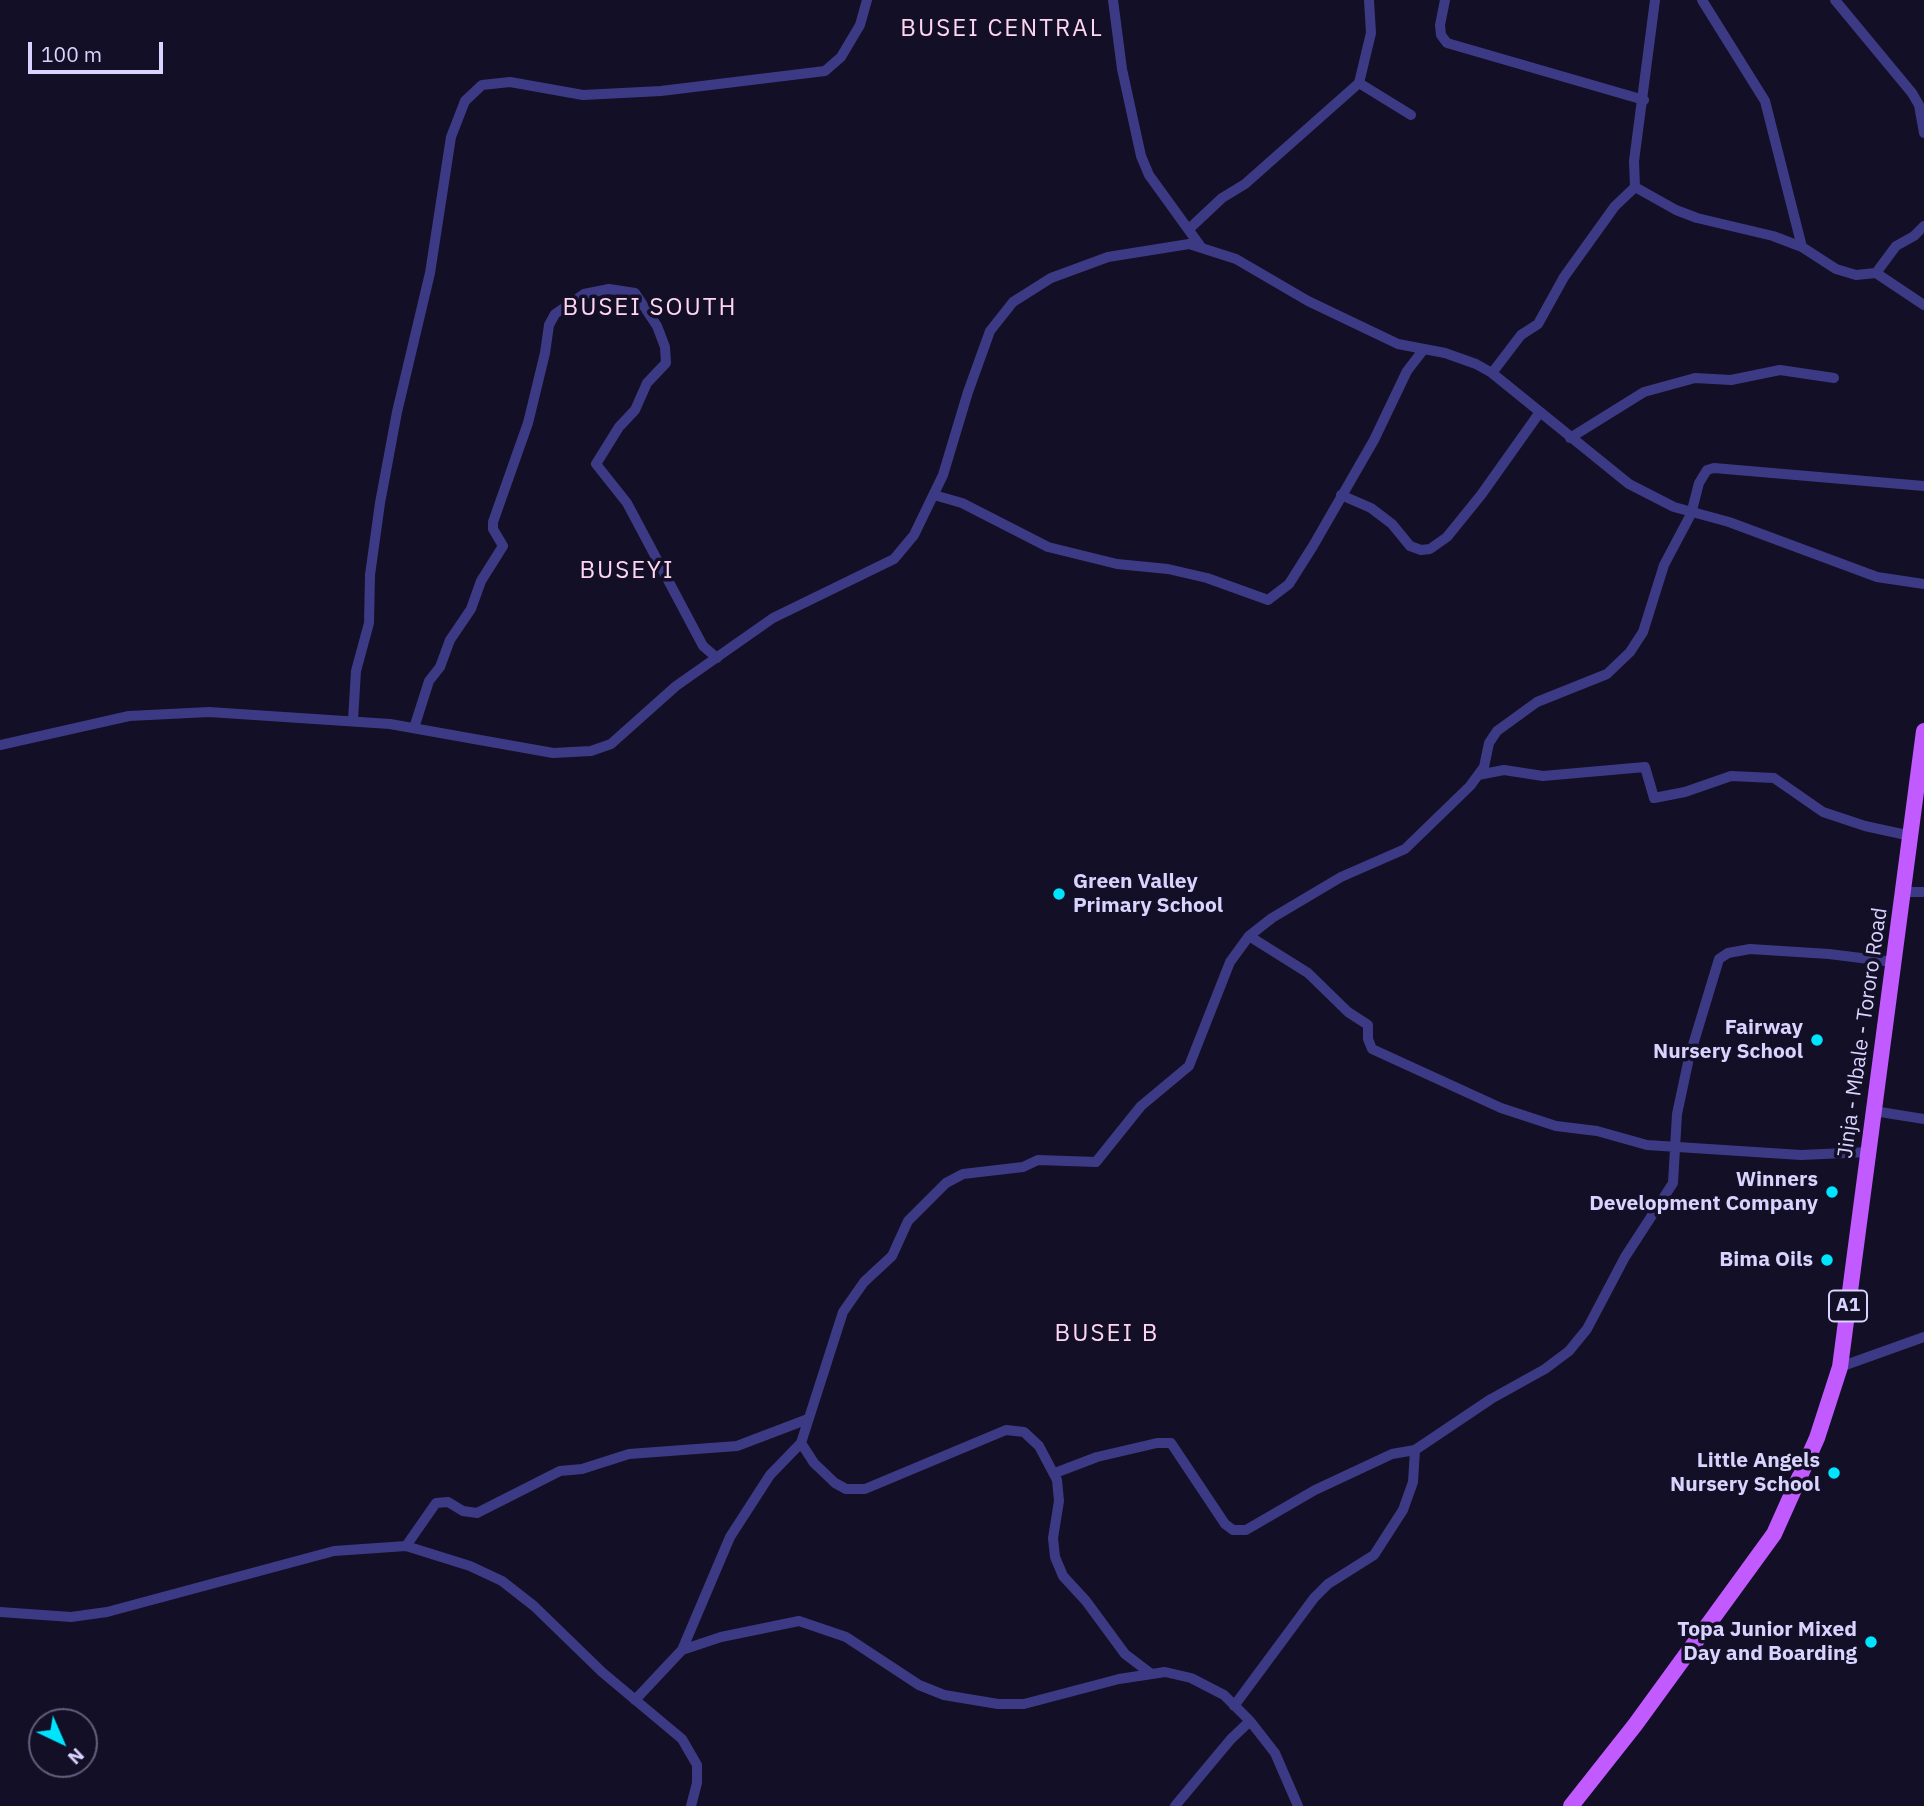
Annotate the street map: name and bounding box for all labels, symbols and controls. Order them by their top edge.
district label: BUSEI CENTRAL [902,15,1102,43]
scale bar [32,28,166,72]
text: 100 m [41,40,102,68]
district label: BUSEI SOUTH [564,294,736,322]
district label: BUSEYI [580,557,674,585]
place label: Green Valley Primary School [1073,869,1223,919]
marker: Green Valley Primary School [1051,886,1067,902]
street label: Jinja - Mbale - Tororo Road [1833,906,1893,1160]
place label: Fairway Nursery School [1653,1015,1803,1065]
marker: Fairway Nursery School [1809,1032,1825,1048]
place label: Winners Development Company [1589,1167,1818,1217]
marker: Winners Development Company [1824,1184,1840,1200]
place label: Bima Oils [1719,1247,1813,1273]
marker: Bima Oils [1819,1252,1835,1268]
road number: A1 [1829,1290,1867,1322]
district label: BUSEI B [1055,1320,1159,1348]
place label: Little Angels Nursery School [1670,1448,1820,1498]
marker: Little Angels Nursery School [1826,1465,1842,1481]
place label: Topa Junior Mixed Day and Boarding [1677,1617,1857,1667]
marker: Topa Junior Mixed Day and Boarding [1863,1634,1879,1650]
north arrow [28,1708,98,1778]
text: N [63,1743,89,1770]

